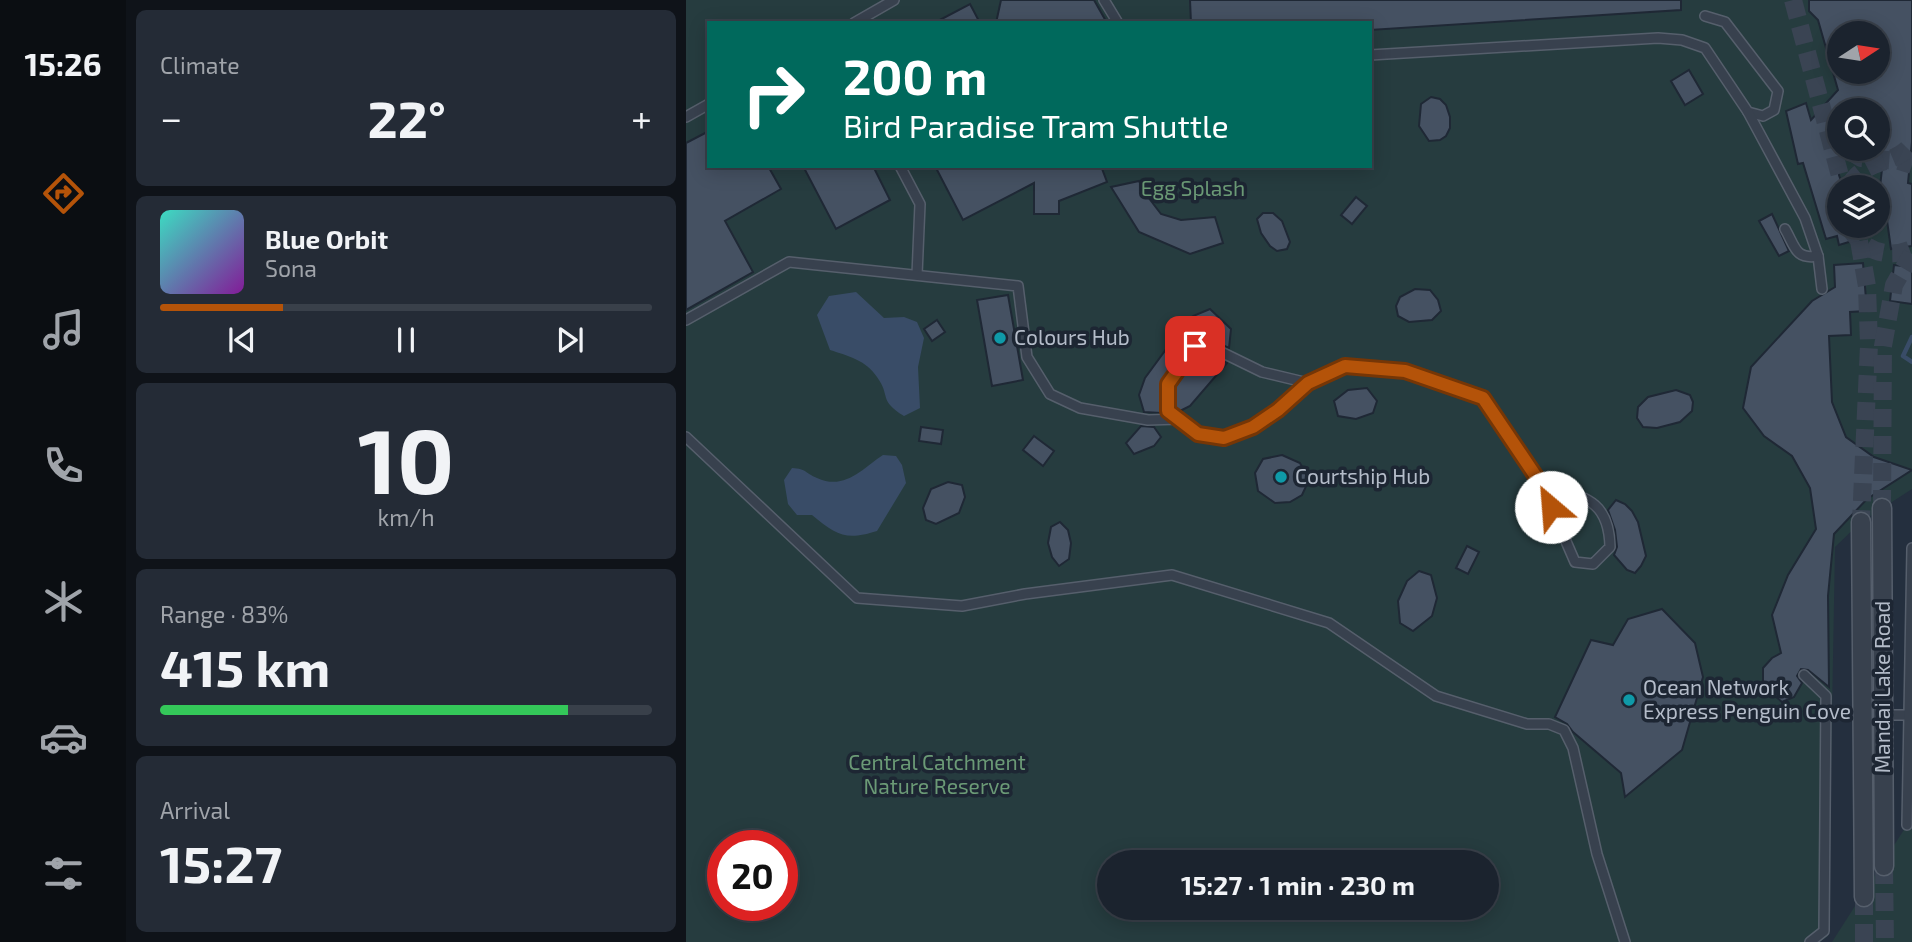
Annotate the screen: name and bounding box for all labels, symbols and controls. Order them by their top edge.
north arrow [1827,21,1890,84]
map controls [1827,21,1890,238]
text: 15:26 [24,44,102,82]
text: 200 m [843,46,987,105]
icon: right [728,49,819,140]
text: Climate [160,51,240,79]
text: 22° [367,86,446,148]
text: − [160,94,182,140]
text: + [631,94,652,140]
button: search [1827,98,1890,161]
text: Bird Paradise Tram Shuttle [843,106,1229,144]
icon: directions [39,169,88,218]
park label: Egg Splash [1141,175,1245,200]
button: layers [1827,175,1890,238]
text: Blue Orbit [265,223,388,254]
text: Sona [265,254,317,282]
icon: music [39,305,88,354]
pin [1165,316,1225,376]
icon: previous [223,321,261,359]
icon: pause [387,321,425,359]
icon: next [551,321,589,359]
place label: Colours Hub [1014,324,1130,349]
icon: arrive [1176,327,1214,365]
marker: Colours Hub [992,330,1008,346]
text: 10 [358,403,454,512]
icon: phone [39,441,88,490]
place label: Courtship Hub [1295,463,1430,488]
marker: Courtship Hub [1273,469,1289,485]
position arrow [1514,470,1588,544]
text: km/h [377,503,435,531]
icon: climate [39,577,88,626]
text: Range · 83% [160,600,288,628]
street label: Mandai Lake Road [1869,601,1894,773]
text: 415 km [160,635,330,697]
place label: Ocean Network Express Penguin Cove [1643,674,1851,723]
marker: Ocean Network Express Penguin Cove [1621,692,1637,708]
icon: car [39,713,88,762]
park label: Central Catchment Nature Reserve [848,749,1026,798]
text: Arrival [160,796,230,824]
speed limit sign: 20 [707,830,798,921]
text: 15:27 [160,831,282,893]
icon: filters [39,849,88,898]
text: 15:27 · 1 min · 230 m [1181,869,1415,900]

